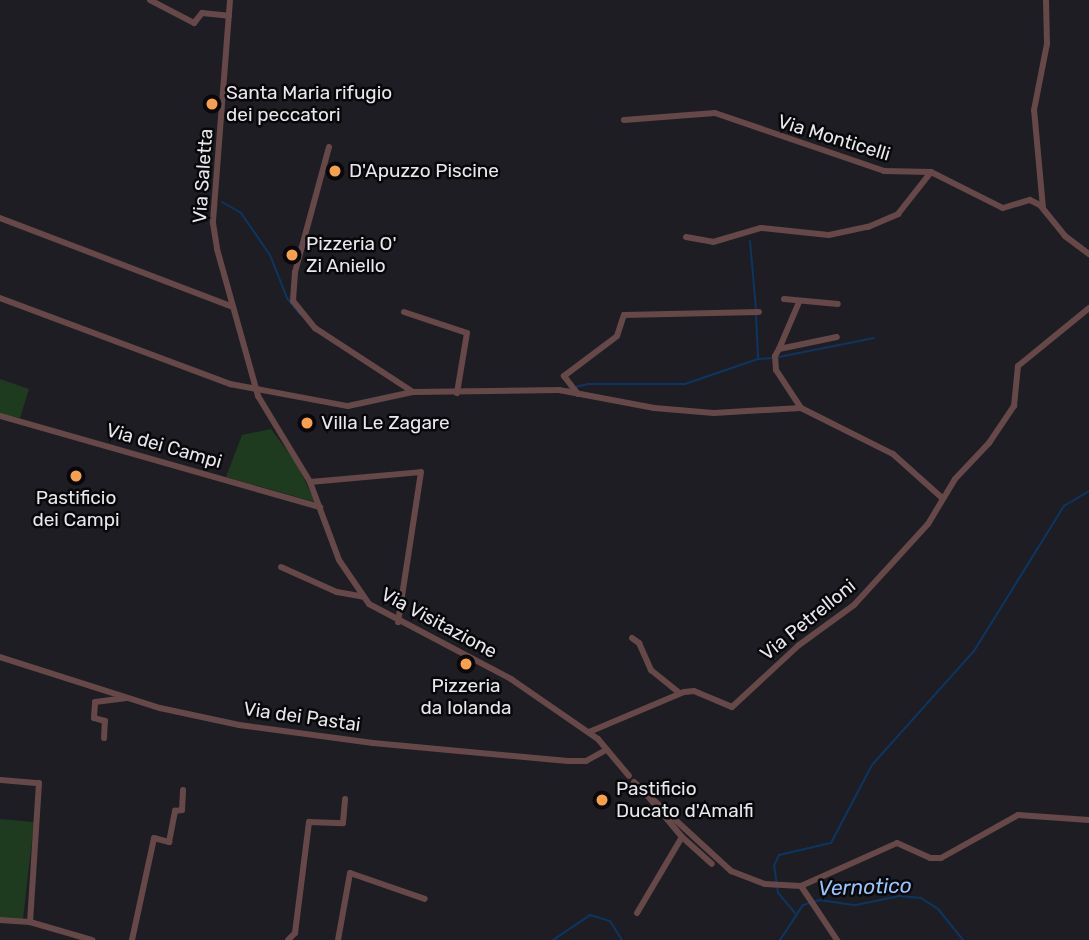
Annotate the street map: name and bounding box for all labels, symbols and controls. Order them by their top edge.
place label: Santa Maria rifugio dei peccatori [226,82,392,126]
marker: Santa Maria rifugio dei peccatori [204,96,220,112]
street label: Via Monticelli [775,110,893,166]
street label: Via Saletta [188,128,218,224]
place label: D'Apuzzo Piscine [349,160,499,182]
marker: D'Apuzzo Piscine [327,163,343,179]
place label: Pizzeria O' Zi Aniello [306,233,397,277]
marker: Pizzeria O' Zi Aniello [284,247,300,263]
place label: Villa Le Zagare [321,412,450,434]
marker: Villa Le Zagare [299,415,315,431]
street label: Via dei Campi [104,419,224,473]
marker: Pastificio dei Campi [68,468,84,484]
place label: Pastificio dei Campi [32,487,120,531]
street label: Via Petrelloni [756,575,860,665]
street label: Via Visitazione [377,583,501,663]
marker: Pizzeria da Iolanda [458,656,474,672]
place label: Pizzeria da Iolanda [421,675,511,719]
street label: Via dei Pastai [242,697,362,737]
place label: Pastificio Ducato d'Amalfi [616,778,754,822]
marker: Pastificio Ducato d'Amalfi [594,792,610,808]
water label: Vernotico [818,873,912,901]

